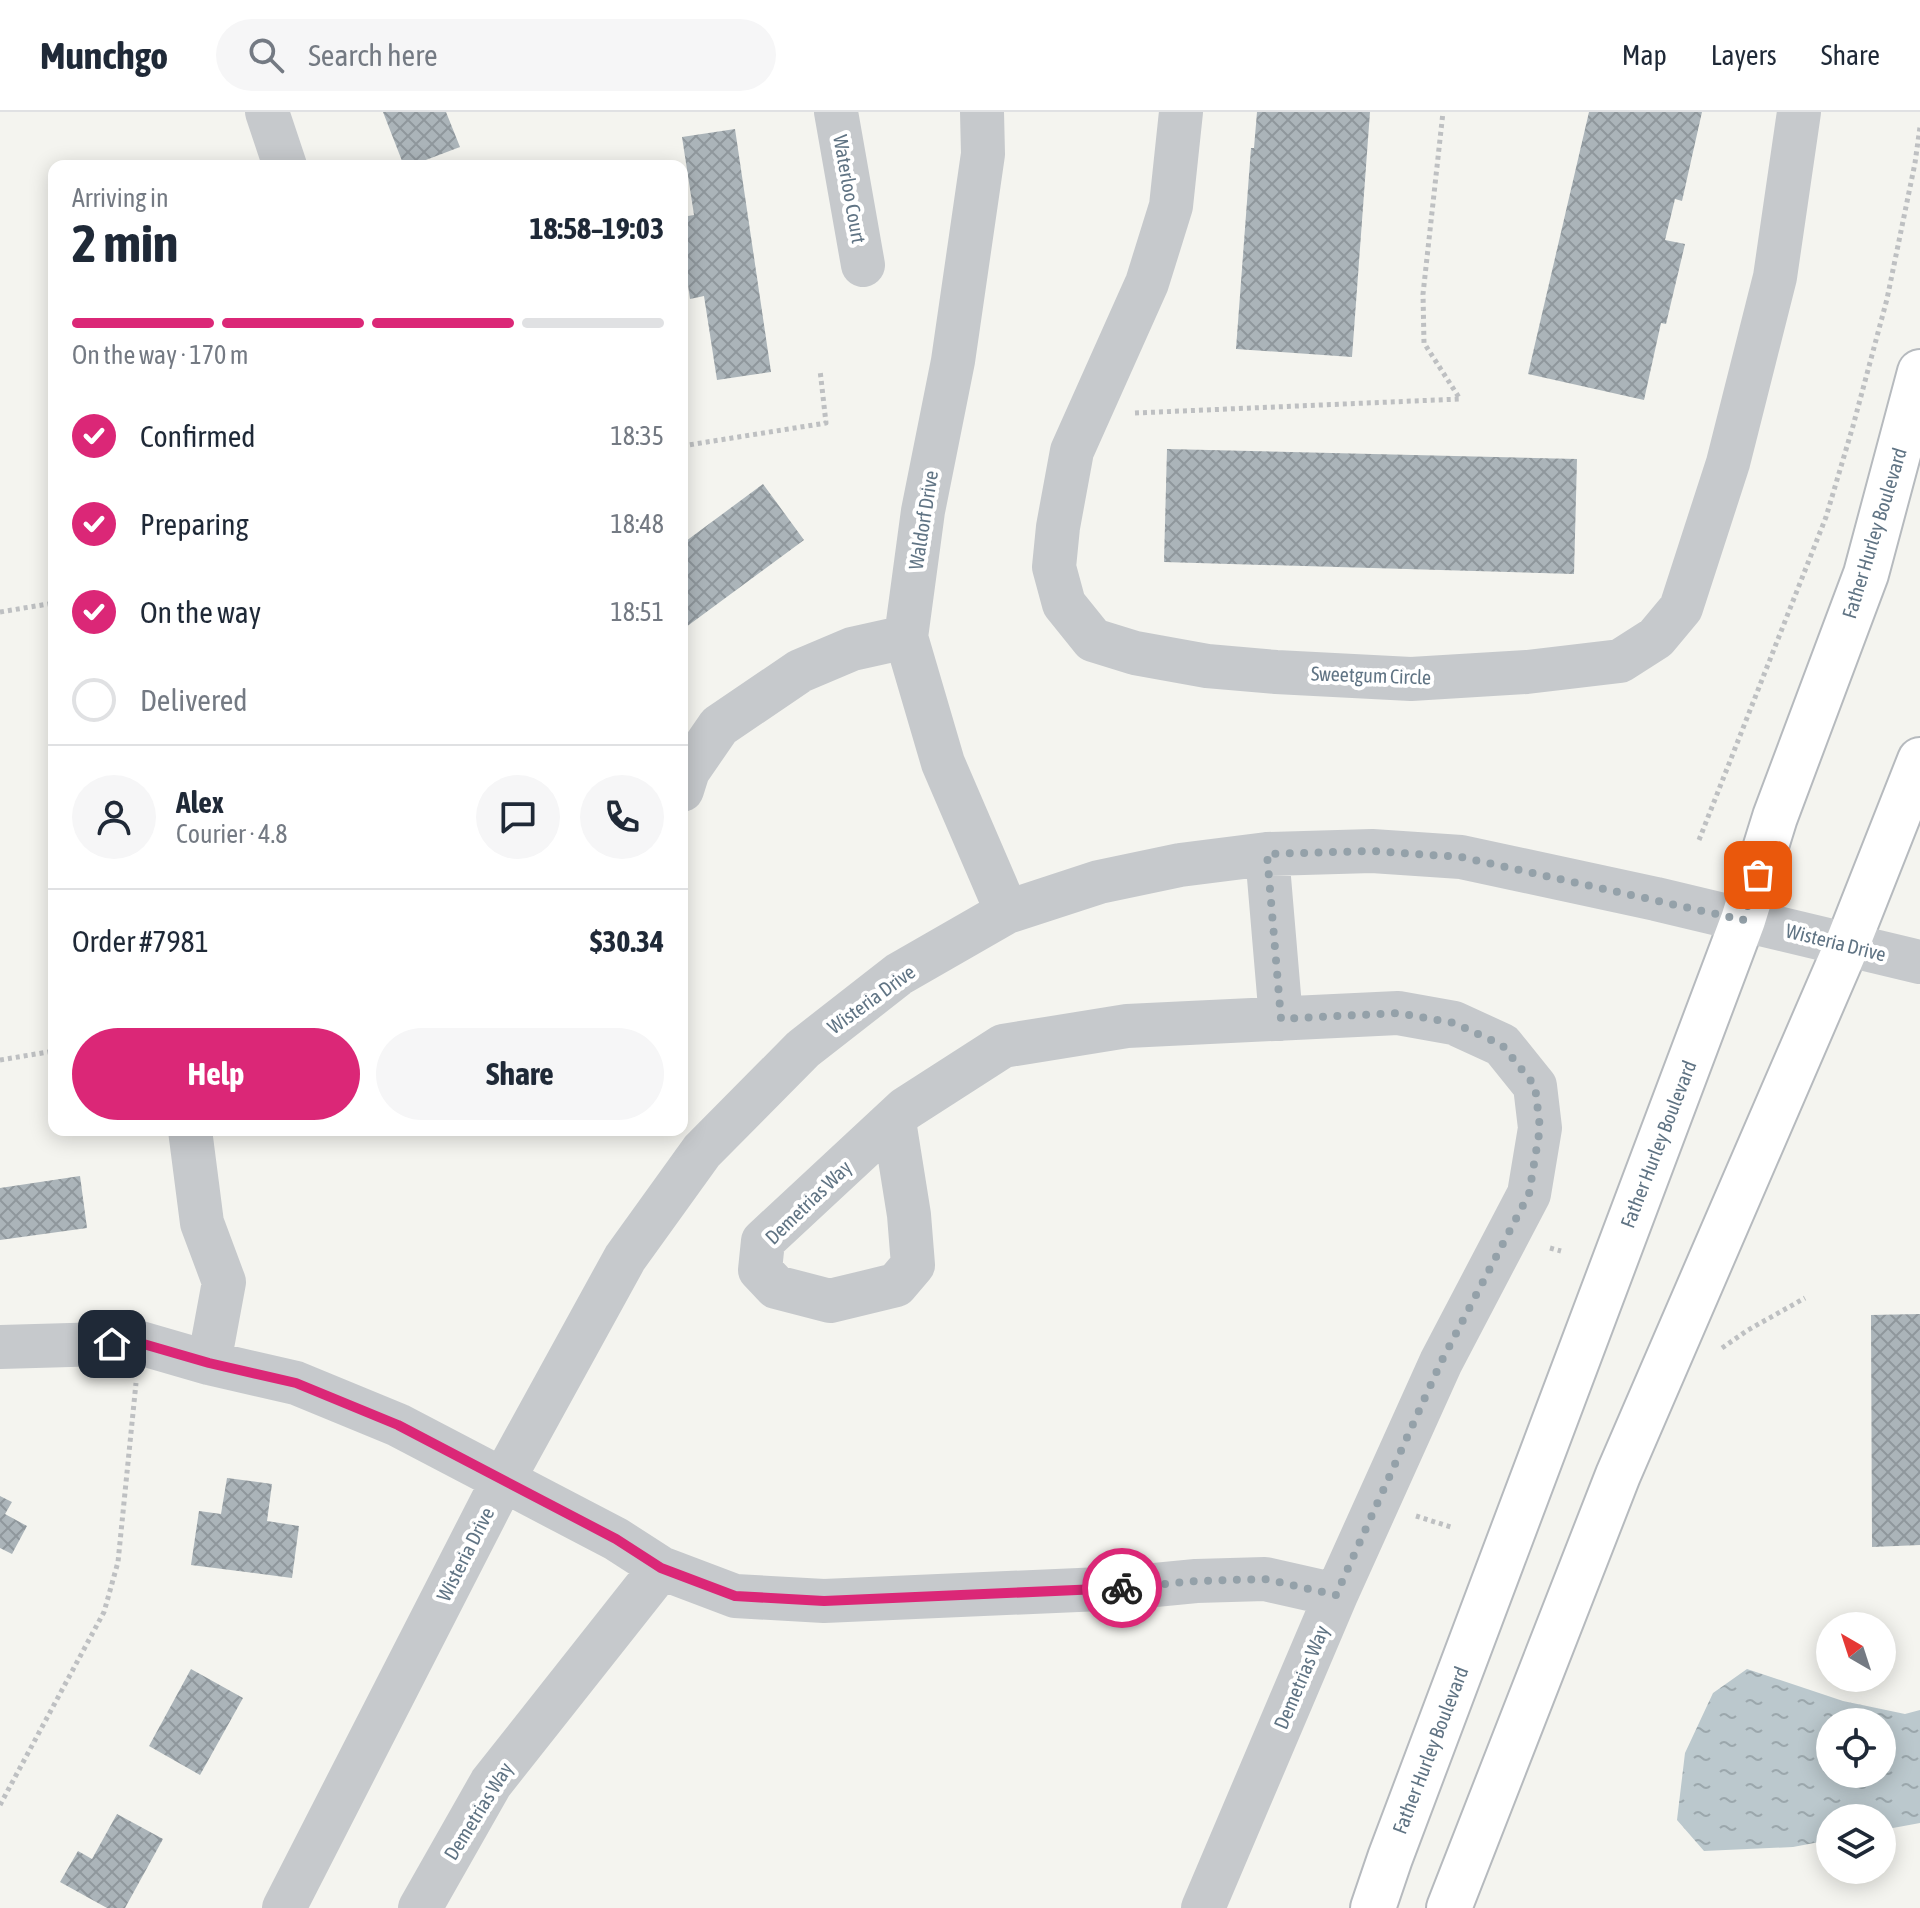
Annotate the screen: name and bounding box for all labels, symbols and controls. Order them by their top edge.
search box [216,19,776,91]
icon: search [244,33,288,77]
text: Munchgo [40,34,168,77]
text: Search here [308,38,438,72]
text: Map [1622,39,1667,71]
text: Layers [1711,39,1777,71]
text: Share [1821,39,1880,71]
street label: Waterloo Court [829,133,871,245]
text: Arriving in [72,183,169,213]
text: 18:58–19:03 [529,211,664,245]
text: 2 min [72,213,178,273]
text: On the way · 170 m [72,340,249,370]
icon: check [72,414,116,458]
text: Confirmed [140,419,255,453]
text: 18:35 [610,421,664,451]
street label: Father Hurley Boulevard [1837,445,1911,621]
street label: Waldorf Drive [904,469,942,571]
icon: check [72,502,116,546]
text: Preparing [140,507,249,541]
text: 18:48 [610,509,664,539]
icon: check [72,590,116,634]
text: On the way [140,595,261,629]
text: 18:51 [610,597,664,627]
street label: Sweetgum Circle [1311,661,1431,689]
text: Delivered [140,683,248,717]
button: person [72,775,156,859]
button: chat [476,775,560,859]
button: phone [580,775,664,859]
text: Alex [176,785,224,819]
text: Courier · 4.8 [176,819,287,849]
pin [1724,841,1792,909]
icon: bag [1736,853,1780,897]
street label: Wisteria Drive [1784,918,1888,966]
text: Order #7981 [72,924,209,958]
text: $30.34 [590,924,664,958]
street label: Wisteria Drive [823,960,919,1038]
button: Help [72,1028,360,1120]
button: Share [376,1028,664,1120]
street label: Father Hurley Boulevard [1615,1057,1701,1231]
street label: Demetrias Way [760,1155,856,1249]
pin [78,1310,146,1378]
icon: home [90,1322,134,1366]
street label: Wisteria Drive [432,1503,498,1605]
courier [1082,1548,1162,1628]
icon: bike [1100,1566,1144,1610]
north arrow [1816,1612,1896,1692]
map controls [1816,1612,1896,1884]
street label: Demetrias Way [1269,1622,1333,1732]
street label: Father Hurley Boulevard [1387,1663,1473,1837]
button: locate [1816,1708,1896,1788]
street label: Demetrias Way [439,1758,517,1864]
button: layers [1816,1804,1896,1884]

